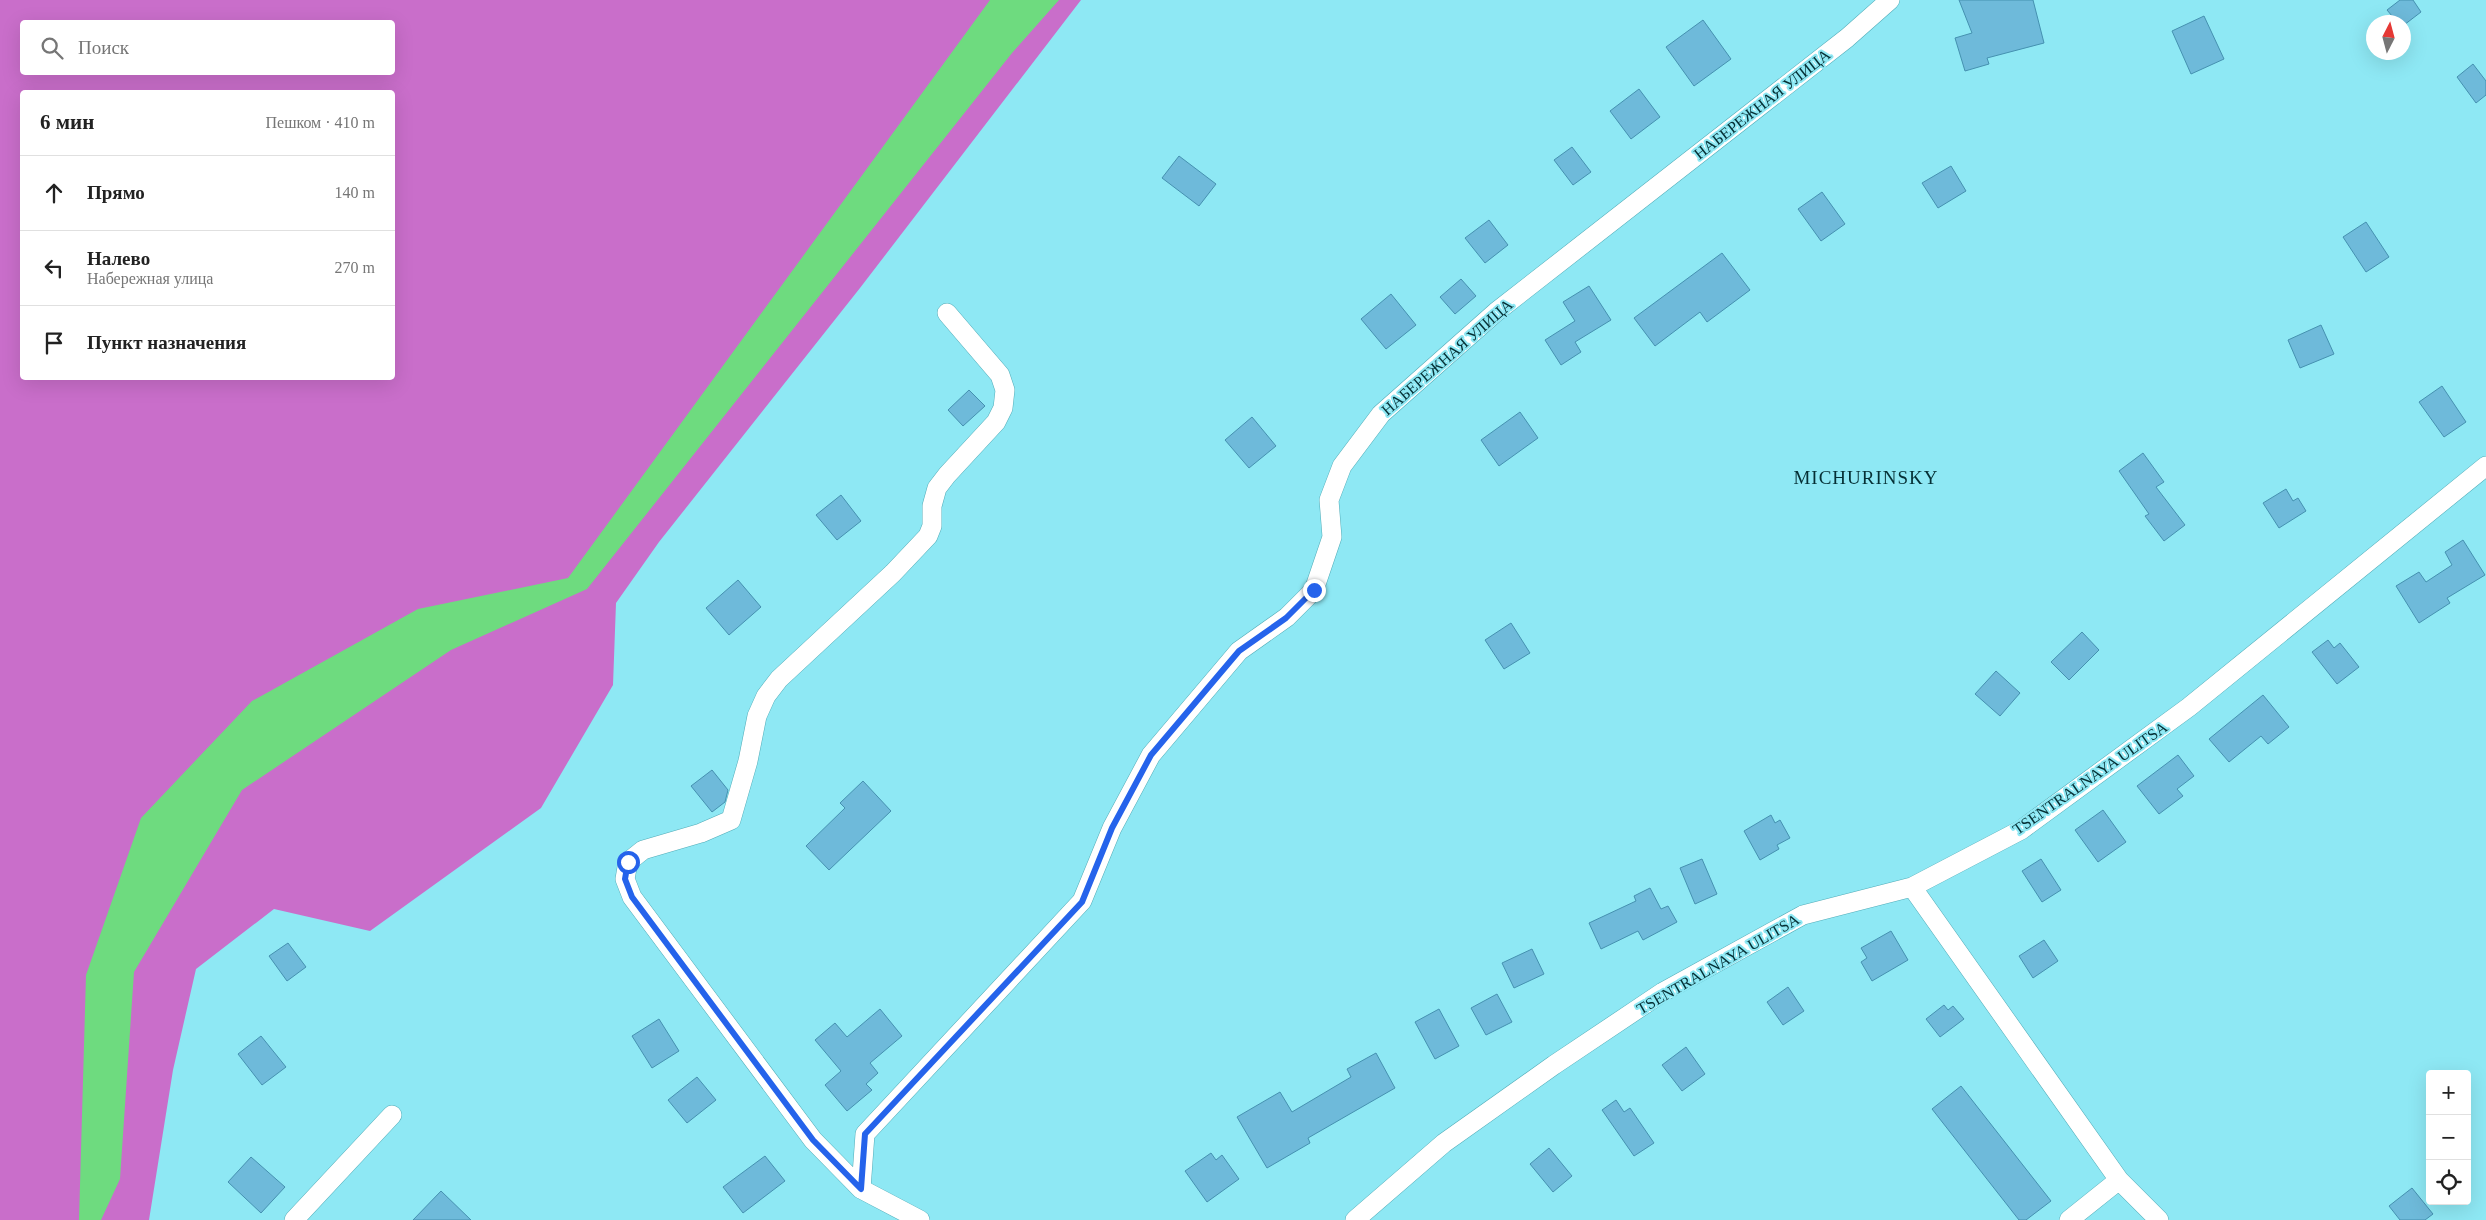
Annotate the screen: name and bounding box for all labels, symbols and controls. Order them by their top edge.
north arrow [2366,15,2411,60]
search box [20,20,395,75]
icon: search [38,34,66,62]
text: Поиск [78,37,129,58]
street label: НАБЕРЕЖНАЯ УЛИЦА [1691,45,1834,163]
text: 6 мин [40,110,94,134]
text: Пешком · 410 m [265,114,375,131]
icon: ahead [40,179,68,207]
text: Прямо [87,182,145,203]
text: 140 m [335,184,375,201]
text: Налево [87,248,150,269]
icon: left [40,254,68,282]
text: 270 m [335,259,375,276]
text: Набережная улица [87,270,213,287]
street label: НАБЕРЕЖНАЯ УЛИЦА [1378,295,1517,419]
icon: arrive [40,329,68,357]
text: Пункт назначения [87,332,246,353]
district label: MICHURINSKY [1793,467,1939,488]
route end [1303,579,1326,602]
street label: TSENTRALNAYA ULITSA [2009,718,2171,838]
route start [617,851,640,874]
street label: TSENTRALNAYA ULITSA [1634,910,1803,1018]
map controls [2426,1070,2471,1205]
button: + [2426,1070,2471,1115]
button: − [2426,1115,2471,1160]
button: locate [2426,1160,2471,1205]

